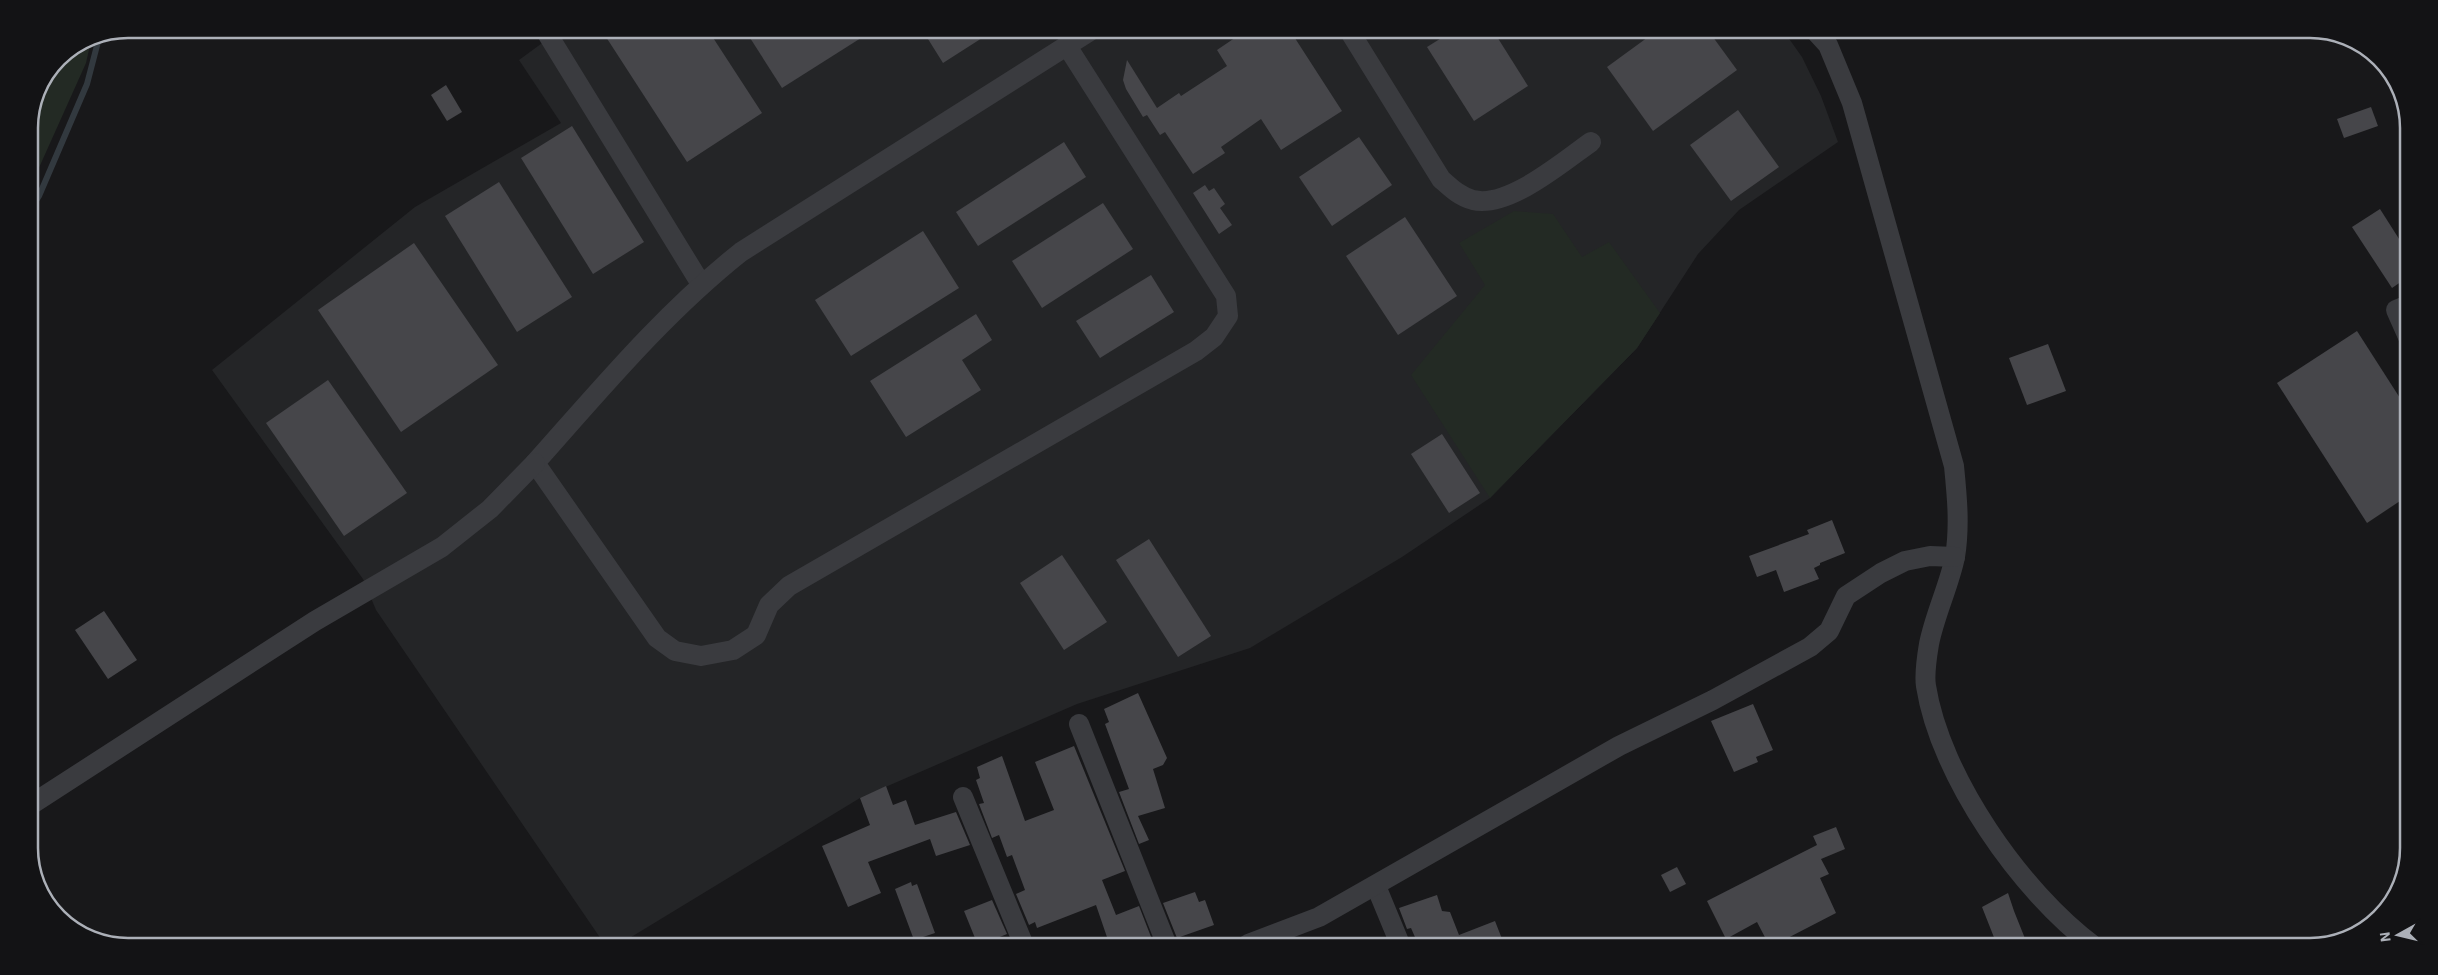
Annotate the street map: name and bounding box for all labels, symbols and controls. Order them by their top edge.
north arrow [2373,910,2423,960]
text: N [2376,931,2395,943]

